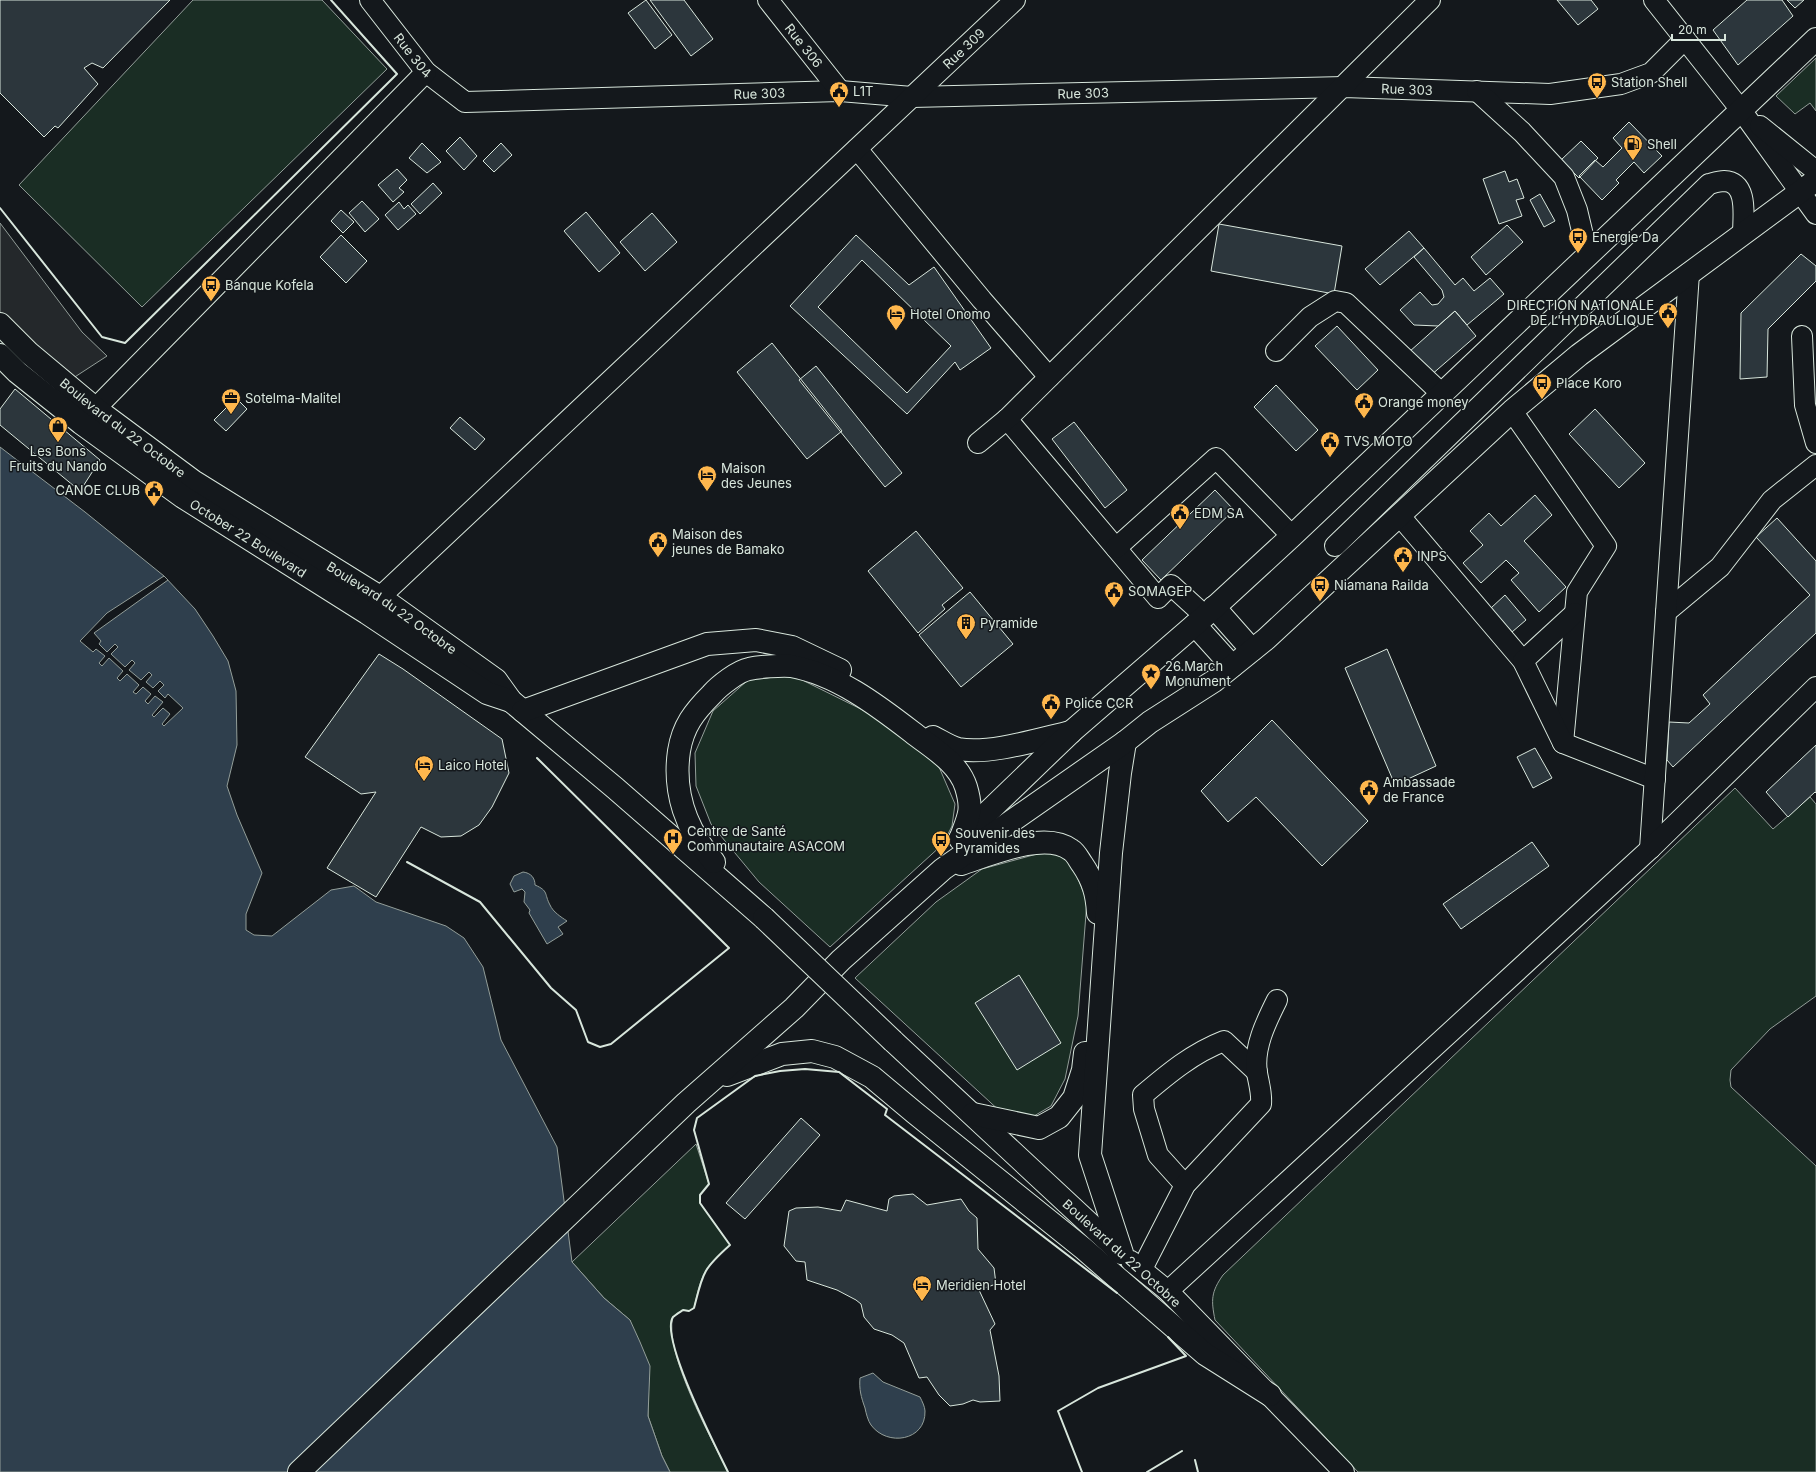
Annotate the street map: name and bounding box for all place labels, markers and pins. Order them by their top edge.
bus stop icon: Station Shell [1586,71,1608,99]
place label: Station Shell [1611,74,1687,90]
public building icon: L1T [828,80,850,108]
place label: L1T [853,83,873,99]
fuel station icon: Shell [1622,133,1644,161]
place label: Shell [1647,136,1677,152]
bus stop icon: Energie Da [1567,226,1589,254]
place label: Energie Da [1592,229,1659,245]
bus stop icon: Banque Kofela [200,274,222,302]
place label: Banque Kofela [225,277,314,293]
place label: DIRECTION NATIONALE DE L'HYDRAULIQUE [1507,297,1654,328]
public building icon: DIRECTION NATIONALE DE L'HYDRAULIQUE [1657,301,1679,329]
hotel icon: Hotel Onomo [885,303,907,331]
place label: Hotel Onomo [910,306,991,322]
bus stop icon: Place Koro [1531,372,1553,400]
place label: Place Koro [1556,375,1622,391]
office icon: Sotelma-Malitel [220,387,242,415]
place label: Sotelma-Malitel [245,390,341,406]
public building icon: Orange money [1353,391,1375,419]
place label: Orange money [1378,394,1469,410]
shop icon: Les Bons Fruits du Nando [47,415,69,443]
public building icon: TVS MOTO [1319,430,1341,458]
place label: TVS MOTO [1344,433,1413,449]
place label: Les Bons Fruits du Nando [9,443,107,474]
place label: Maison des Jeunes [721,460,792,491]
hotel icon: Maison des Jeunes [696,464,718,492]
public building icon: CANOE CLUB [143,479,165,507]
place label: CANOE CLUB [56,482,140,498]
public building icon: EDM SA [1169,502,1191,530]
place label: EDM SA [1194,505,1244,521]
place label: Maison des jeunes de Bamako [671,526,785,557]
public building icon: Maison des jeunes de Bamako [647,530,669,558]
public building icon: INPS [1392,545,1414,573]
place label: INPS [1417,548,1447,564]
bus stop icon: Niamana Railda [1309,574,1331,602]
place label: Niamana Railda [1334,577,1429,593]
public building icon: SOMAGEP [1103,580,1125,608]
place label: SOMAGEP [1128,583,1192,599]
building icon: Pyramide [955,612,977,640]
place label: Pyramide [980,615,1038,631]
place label: 26.March Monument [1165,658,1231,689]
place icon: 26.March Monument [1140,662,1162,690]
public building icon: Police CCR [1040,692,1062,720]
place label: Police CCR [1065,695,1133,711]
hotel icon: Laico Hotel [413,754,435,782]
place label: Laico Hotel [438,757,507,773]
place label: Ambassade de France [1383,774,1455,805]
public building icon: Ambassade de France [1358,778,1380,806]
place label: Centre de Santé Communautaire ASACOM [687,823,845,854]
place label: Souvenir des Pyramides [955,825,1035,856]
hospital icon: Centre de Santé Communautaire ASACOM [662,827,684,855]
bus stop icon: Souvenir des Pyramides [930,829,952,857]
hotel icon: Meridien Hotel [911,1274,933,1302]
place label: Meridien Hotel [936,1277,1026,1293]

